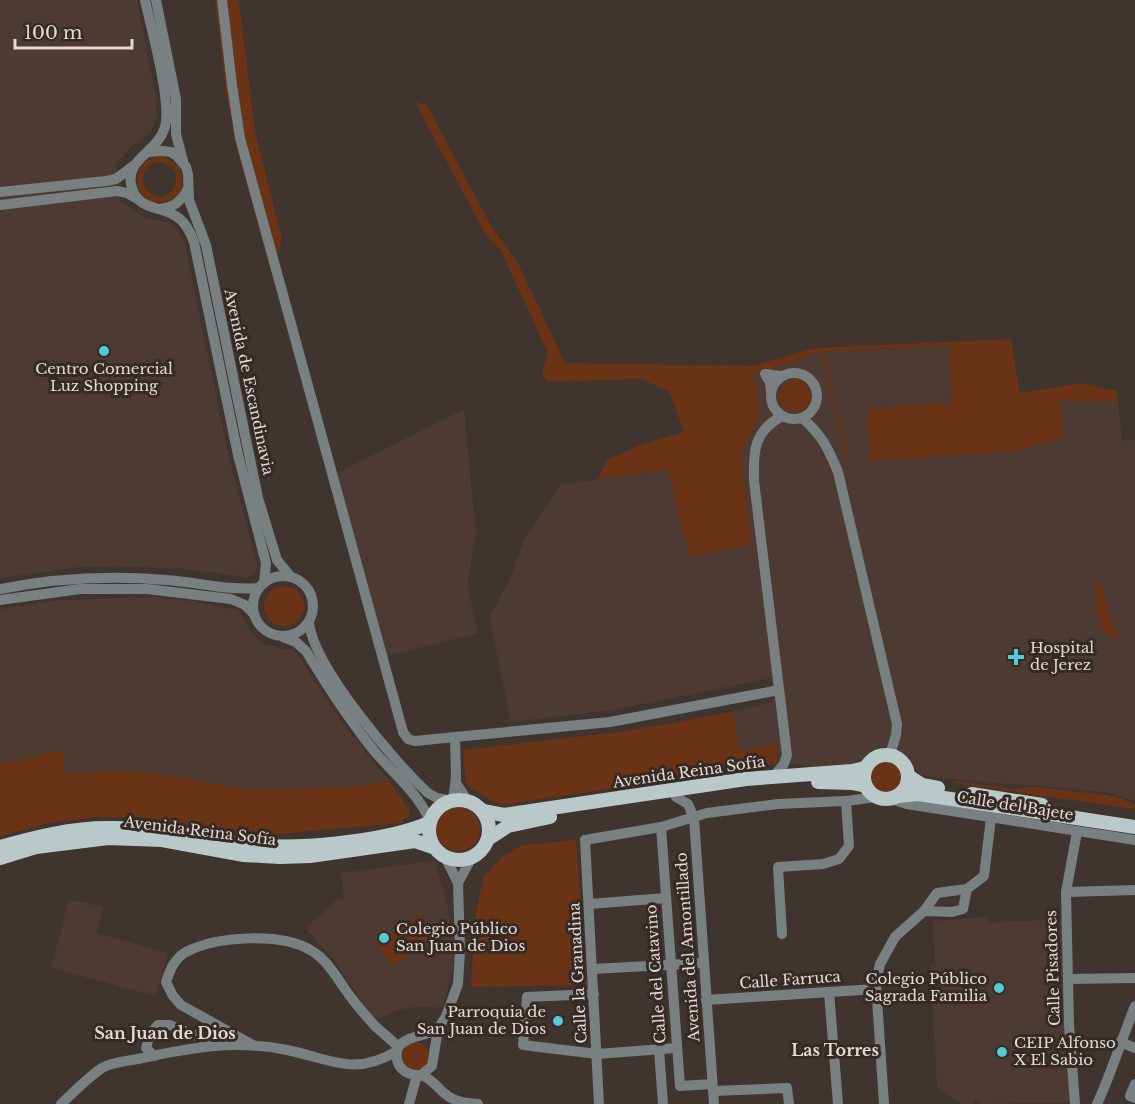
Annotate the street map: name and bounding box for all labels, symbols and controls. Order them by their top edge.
scale bar [15,12,132,50]
text: 100 m [24,22,82,44]
street label: Avenida de Escandinavia [220,286,279,477]
marker: Centro Comercial Luz Shopping [97,344,111,358]
place label: Centro Comercial Luz Shopping [35,359,173,395]
place label: Hospital de Jerez [1030,638,1094,674]
marker: Hospital de Jerez [1007,648,1025,666]
street label: Avenida Reina Sofía [611,751,767,792]
street label: Calle del Bajete [955,787,1075,824]
street label: Avenida Reina Sofía [122,812,278,849]
street label: Avenida del Amontillado [671,851,704,1044]
street label: Calle la Granadina [564,901,591,1044]
street label: Calle del Catavino [641,904,670,1044]
street label: Calle Pisadores [1041,910,1064,1026]
place label: Colegio Público San Juan de Dios [396,919,525,955]
marker: Colegio Público San Juan de Dios [377,931,391,945]
street label: Calle Farruca [739,966,842,993]
place label: Colegio Público Sagrada Familia [865,969,988,1005]
marker: Colegio Público Sagrada Familia [992,981,1006,995]
place label: Parroquia de San Juan de Dios [417,1002,546,1038]
marker: Parroquia de San Juan de Dios [551,1014,565,1028]
district label: San Juan de Dios [94,1023,236,1043]
place label: CEIP Alfonso X El Sabio [1014,1033,1116,1069]
district label: Las Torres [791,1040,879,1060]
marker: CEIP Alfonso X El Sabio [995,1045,1009,1059]

